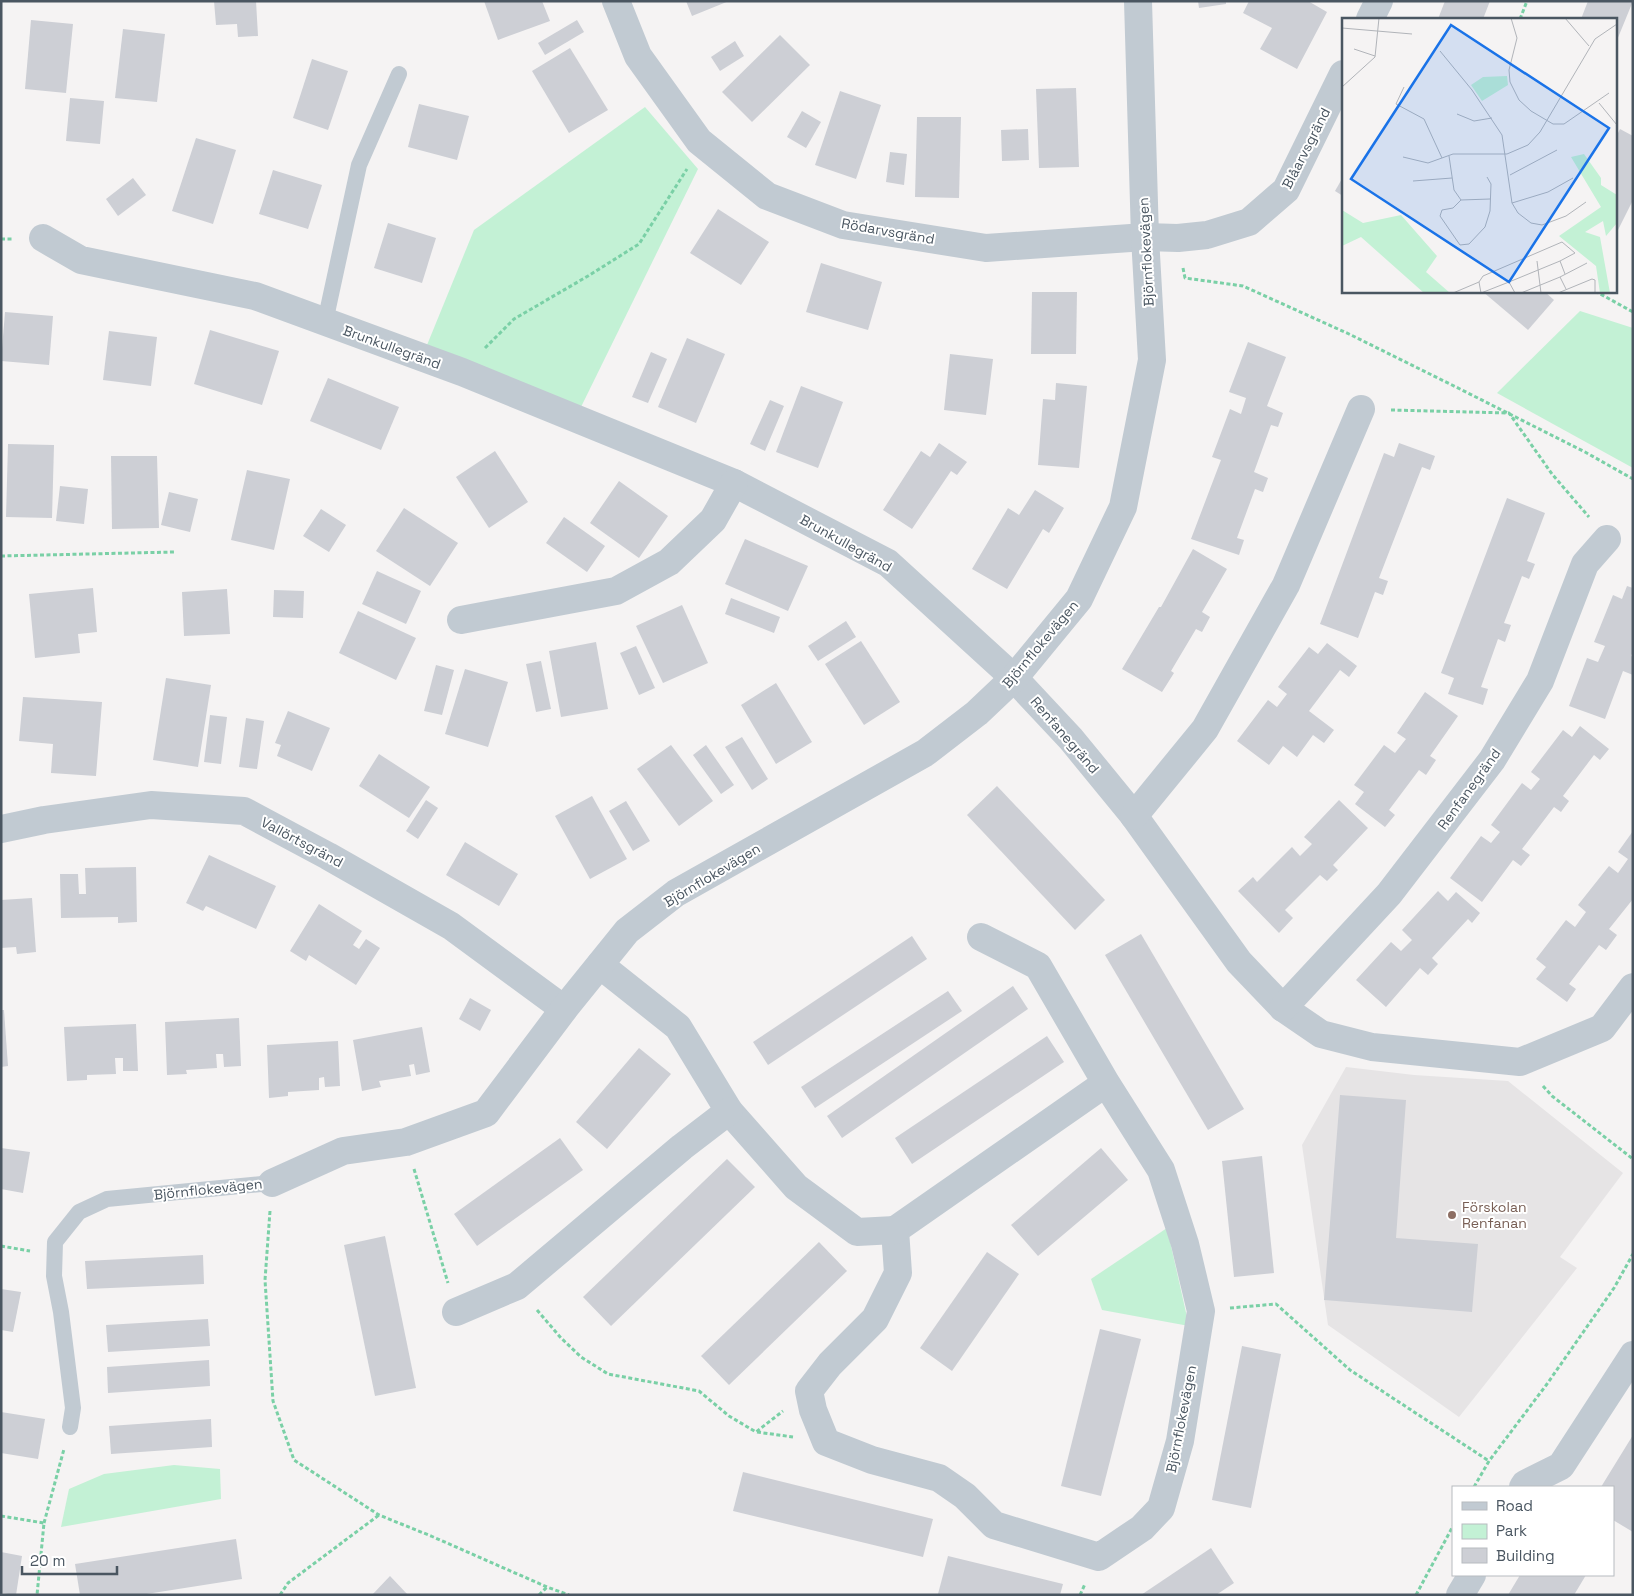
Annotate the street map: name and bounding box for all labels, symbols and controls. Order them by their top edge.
inset map [1342,18,1616,292]
street label: Blåarvsgränd [1278,105,1334,191]
street label: Björnflokevägen [1134,197,1158,307]
street label: Rödarvsgränd [840,214,936,248]
street label: Brunkullegränd [341,321,443,373]
street label: Brunkullegränd [797,510,895,576]
street label: Björnflokevägen [998,596,1082,692]
street label: Renfanegränd [1027,693,1103,777]
street label: Renfanegränd [1433,745,1505,833]
street label: Vallörtsgränd [258,813,346,871]
street label: Björnflokevägen [661,839,763,911]
street label: Björnflokevägen [153,1174,263,1204]
place label: Förskolan Renfanan [1462,1198,1527,1232]
marker: Förskolan Renfanan [1446,1209,1458,1221]
street label: Björnflokevägen [1162,1364,1200,1474]
legend [1452,1486,1614,1576]
text: Road [1496,1496,1533,1515]
text: Park [1496,1521,1527,1540]
scale bar [22,1544,118,1576]
text: Building [1496,1546,1555,1565]
text: 20 m [30,1551,65,1570]

